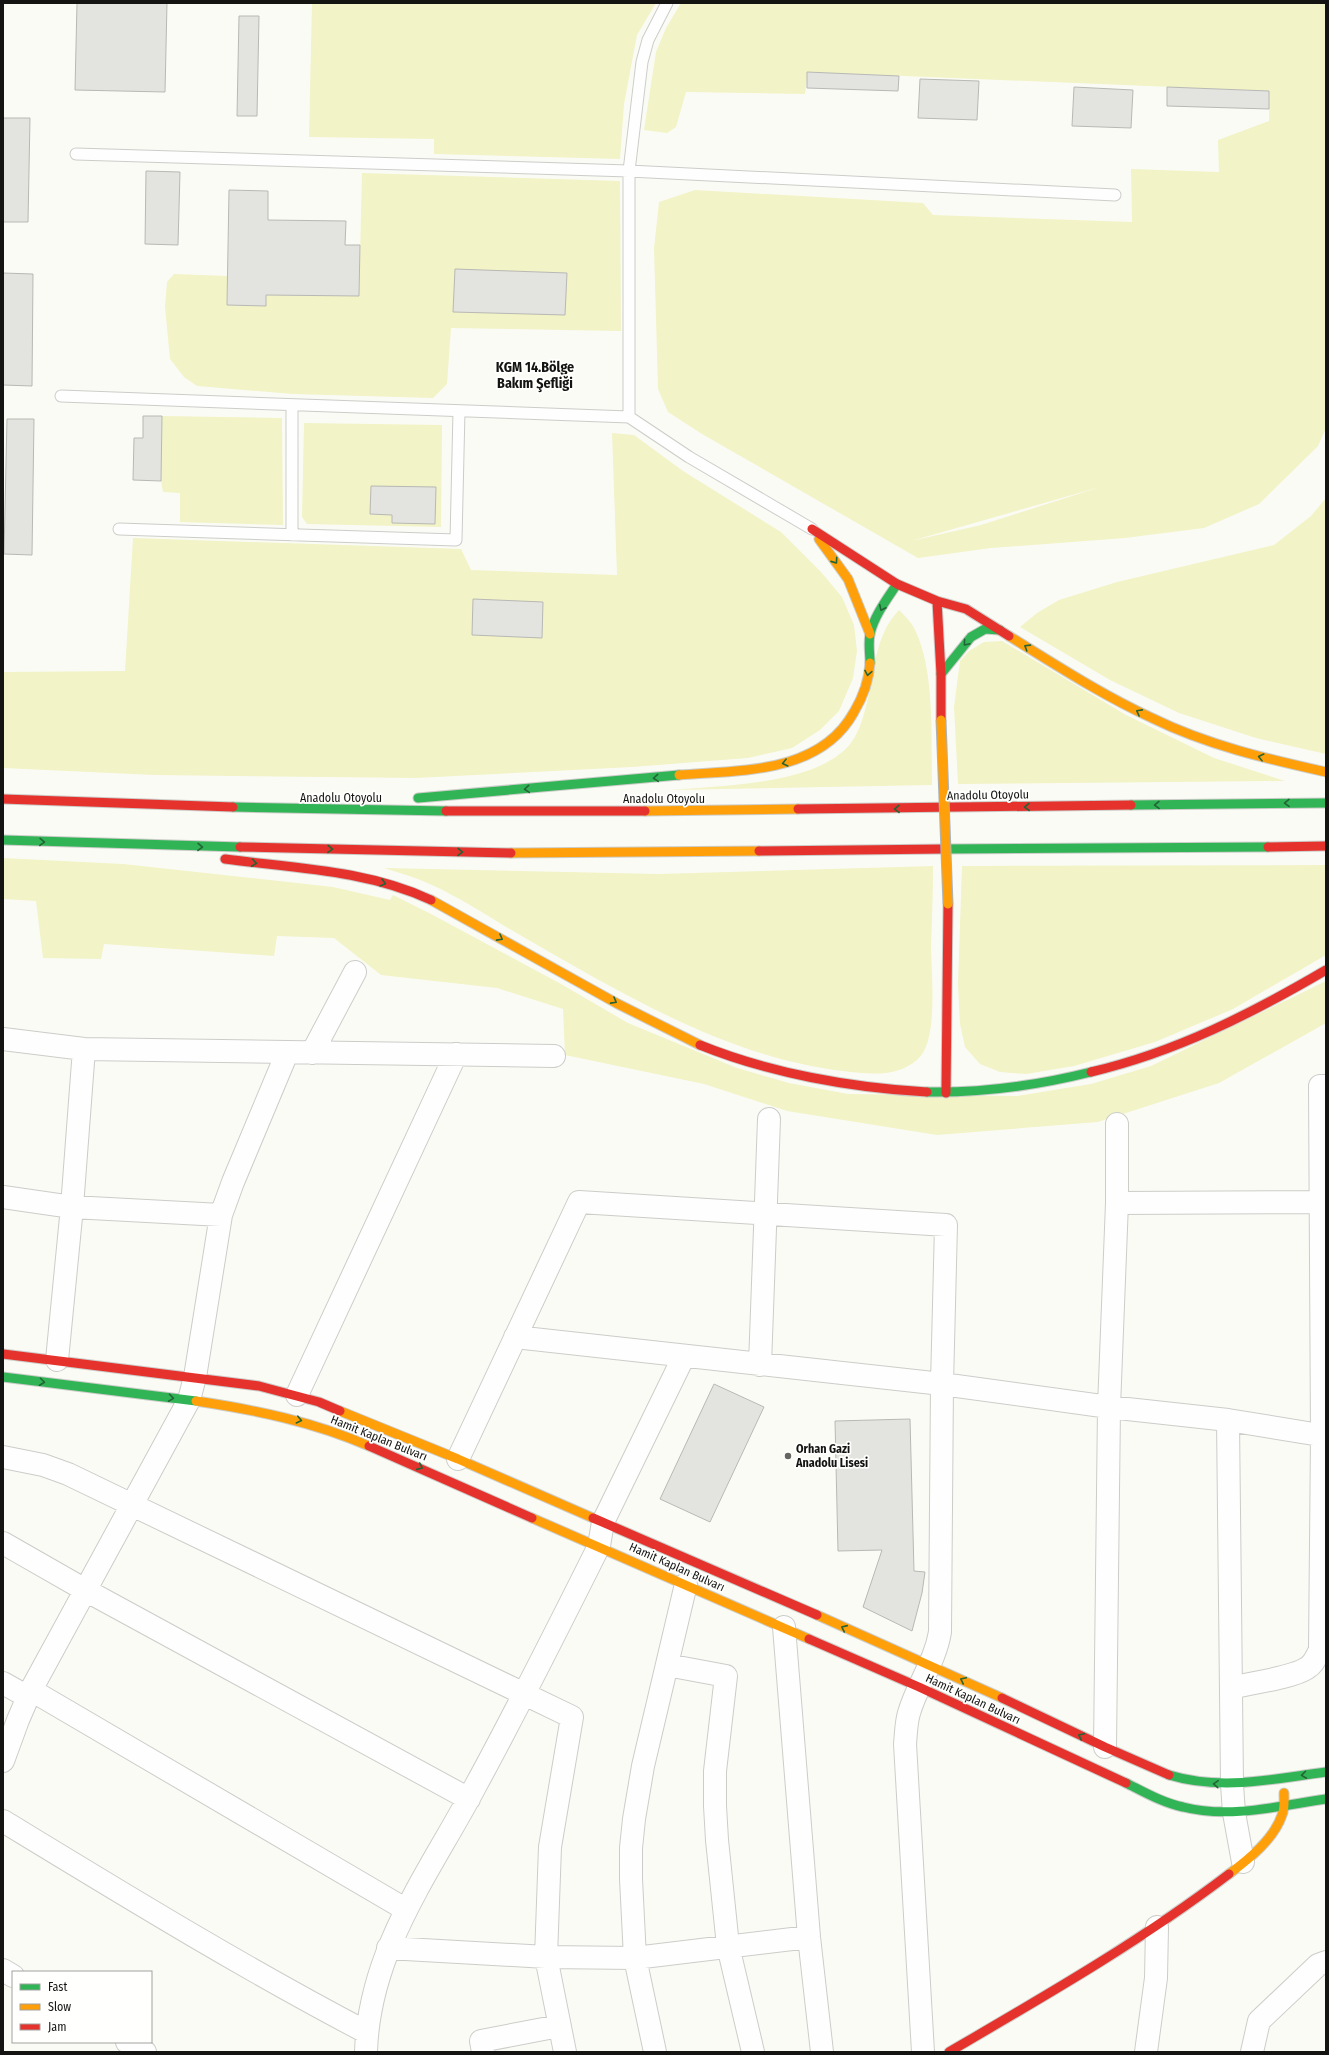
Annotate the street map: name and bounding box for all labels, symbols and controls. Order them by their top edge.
district label: KGM 14.Bölge Bakım Şefliği [496,359,574,393]
one-way arrow [830,556,837,563]
one-way arrow [879,604,887,612]
one-way arrow [963,639,970,646]
one-way arrow [1024,644,1031,651]
one-way arrow [864,670,873,676]
one-way arrow [1136,709,1143,717]
one-way arrow [1257,753,1264,762]
one-way arrow [782,758,789,766]
one-way arrow [653,773,659,782]
one-way arrow [524,784,530,793]
street label: Anadolu Otoyolu [947,787,1029,803]
street label: Anadolu Otoyolu [300,791,382,805]
street label: Anadolu Otoyolu [623,792,705,806]
one-way arrow [1284,799,1290,807]
one-way arrow [1154,801,1160,809]
one-way arrow [1024,803,1030,811]
one-way arrow [894,805,900,813]
one-way arrow [39,838,45,846]
one-way arrow [197,842,203,851]
one-way arrow [327,845,333,853]
one-way arrow [457,848,463,856]
one-way arrow [251,858,257,867]
one-way arrow [379,878,386,887]
one-way arrow [496,933,503,940]
one-way arrow [610,996,617,1003]
one-way arrow [39,1377,45,1386]
one-way arrow [168,1393,174,1402]
street label: Hamit Kaplan Bulvarı [329,1412,429,1464]
one-way arrow [295,1416,302,1424]
place label: Orhan Gazi Anadolu Lisesi [795,1442,868,1470]
marker: Orhan Gazi Anadolu Lisesi [783,1451,793,1461]
one-way arrow [415,1462,423,1470]
street label: Hamit Kaplan Bulvarı [627,1540,727,1594]
one-way arrow [841,1624,848,1632]
street label: Hamit Kaplan Bulvarı [923,1671,1023,1727]
one-way arrow [960,1677,968,1685]
one-way arrow [1078,1733,1085,1741]
one-way arrow [1301,1770,1307,1779]
one-way arrow [1213,1779,1219,1788]
legend [12,1971,152,2043]
text: Fast [48,1980,67,1994]
text: Slow [48,2000,71,2014]
text: Jam [48,2020,66,2034]

